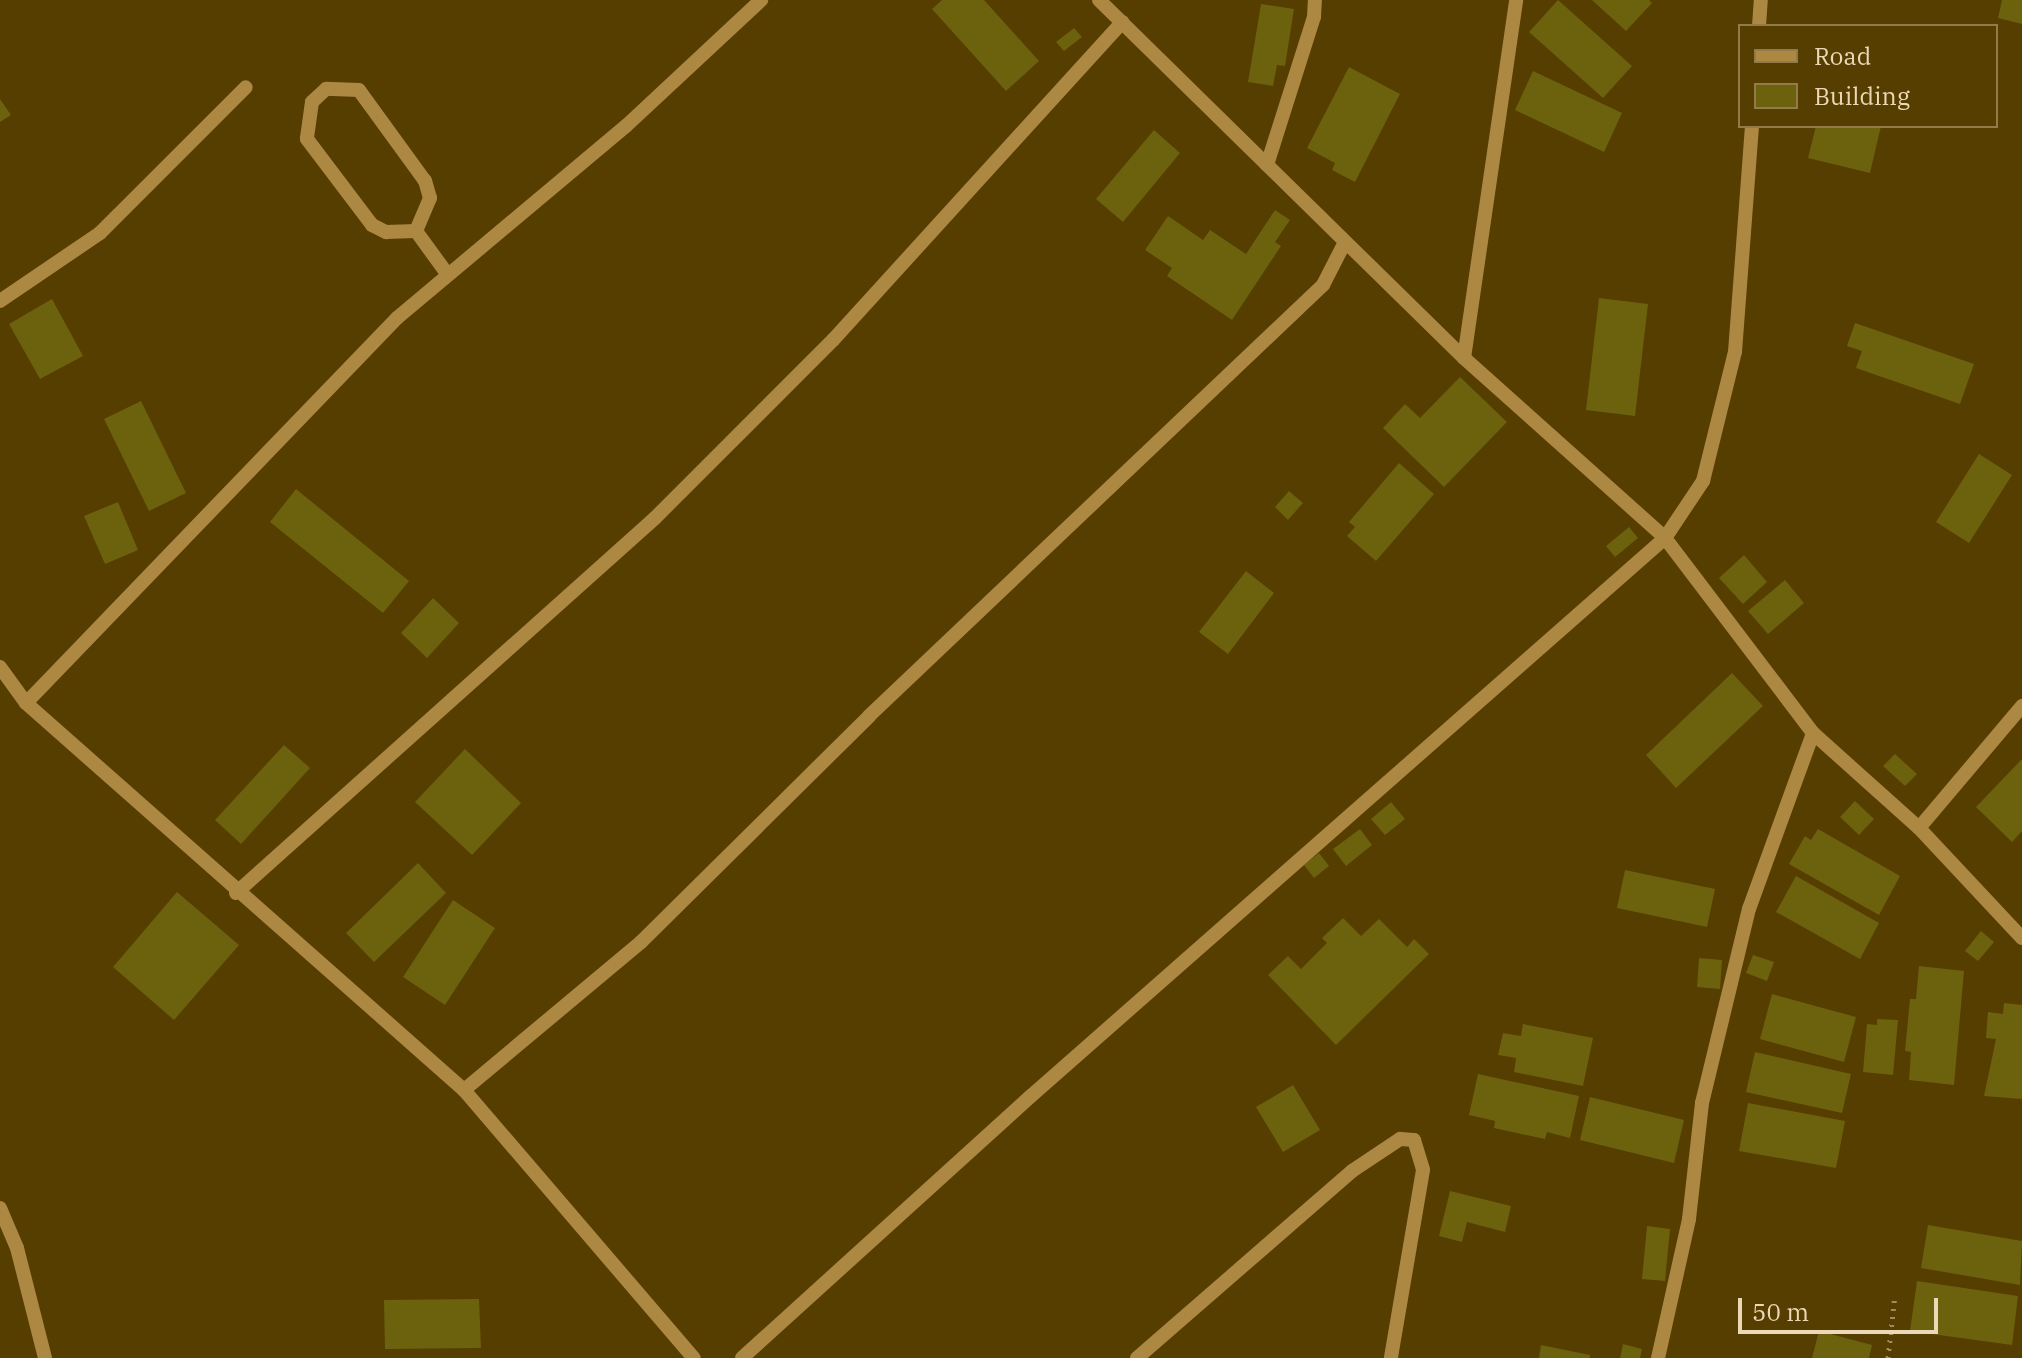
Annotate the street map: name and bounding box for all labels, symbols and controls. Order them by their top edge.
legend [1738,24,1998,128]
text: Road [1814,40,1871,72]
text: Building [1814,80,1910,112]
scale bar [1742,1282,1942,1332]
text: 50 m [1752,1296,1809,1328]

